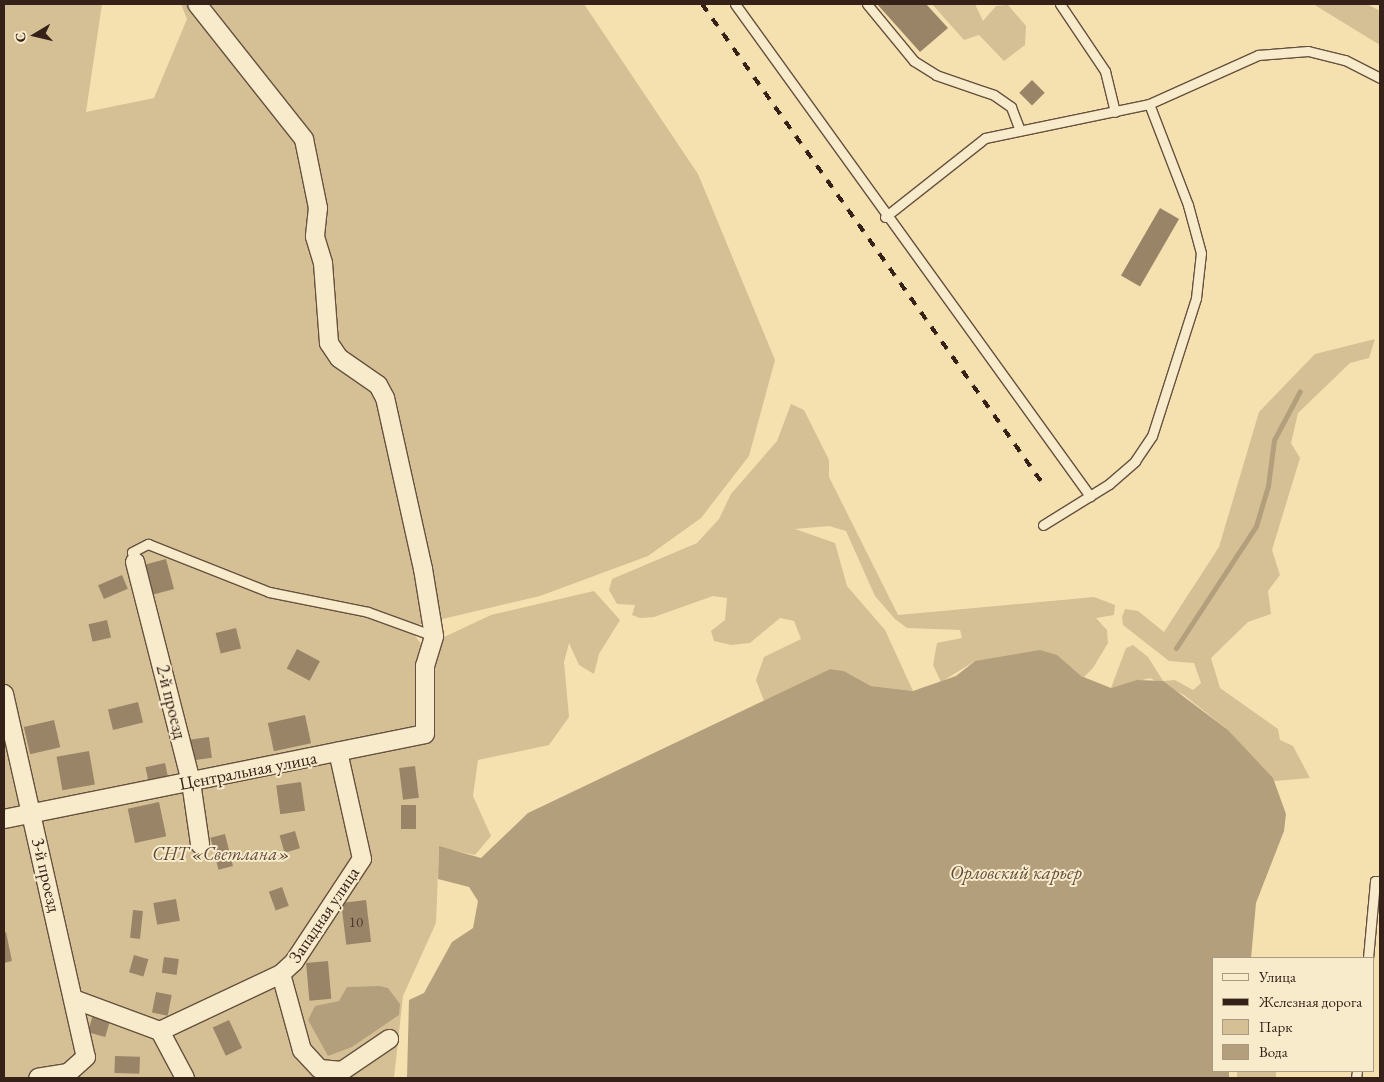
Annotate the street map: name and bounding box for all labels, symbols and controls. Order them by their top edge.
north arrow [10,10,60,60]
text: С [11,31,30,44]
street label: 2-й проезд [151,663,191,741]
street label: Центральная улица [177,747,319,795]
street label: 3-й проезд [27,836,65,914]
park label: СНТ «Светлана» [152,843,290,865]
water label: Орловский карьер [950,862,1082,884]
street label: Западная улица [284,863,364,967]
house number: 10 [349,913,363,931]
legend [1212,957,1374,1072]
text: Улица [1259,967,1296,986]
text: Железная дорога [1259,992,1362,1011]
text: Парк [1259,1017,1292,1036]
text: Вода [1259,1042,1288,1061]

